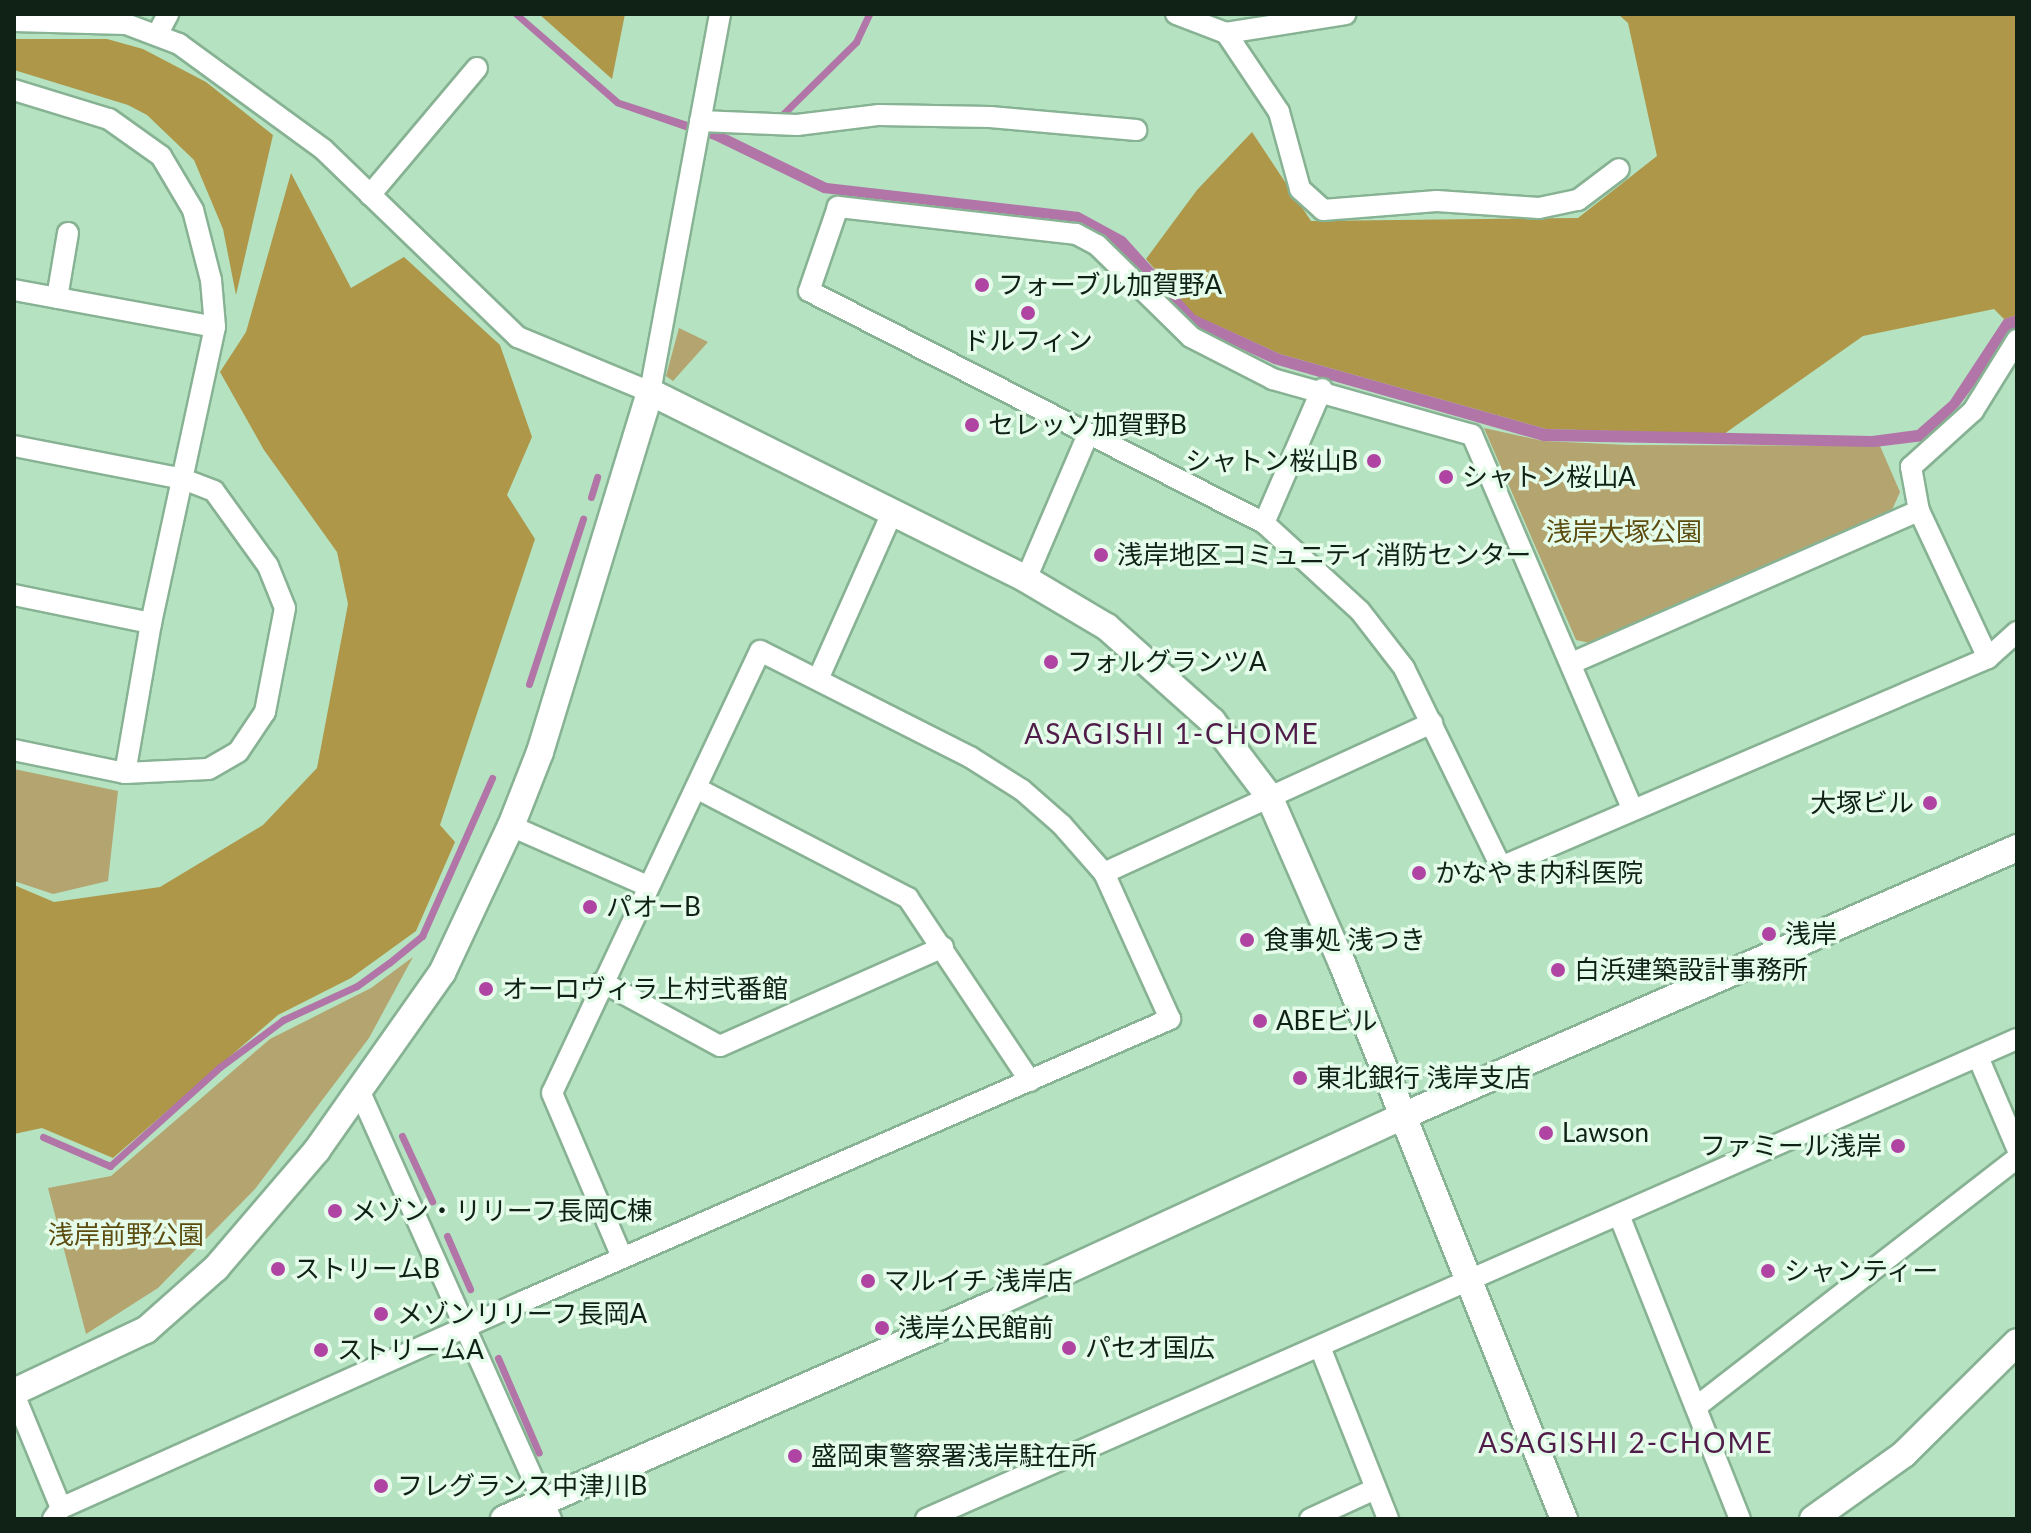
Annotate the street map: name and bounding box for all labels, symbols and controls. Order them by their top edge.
place label: フォーブル加賀野A [998,269,1224,301]
marker: フォーブル加賀野A [973,276,991,294]
marker: ドルフィン [1019,304,1037,322]
place label: ドルフィン [963,325,1093,357]
place label: セレッソ加賀野B [988,409,1187,441]
marker: セレッソ加賀野B [963,416,981,434]
place label: シャトン桜山B [1185,445,1358,477]
marker: シャトン桜山B [1365,452,1383,470]
place label: シャトン桜山A [1462,461,1636,493]
marker: シャトン桜山A [1437,468,1455,486]
park label: 浅岸大塚公園 [1546,516,1702,548]
place label: 浅岸地区コミュニティ消防センター [1117,539,1533,571]
marker: 浅岸地区コミュニティ消防センター [1092,546,1110,564]
place label: フォルグランツA [1067,646,1267,678]
marker: フォルグランツA [1042,653,1060,671]
district label: ASAGISHI 1-CHOME [1024,716,1320,750]
place label: 大塚ビル [1810,787,1914,819]
marker: 大塚ビル [1921,794,1939,812]
place label: かなやま内科医院 [1435,857,1643,889]
marker: かなやま内科医院 [1410,864,1428,882]
place label: パオーB [606,891,701,923]
marker: パオーB [581,898,599,916]
place label: 浅岸 [1785,918,1837,950]
place label: 食事処 浅つき [1263,924,1426,956]
marker: 浅岸 [1760,925,1778,943]
marker: 食事処 浅つき [1238,931,1256,949]
place label: 白浜建築設計事務所 [1574,954,1808,986]
marker: 白浜建築設計事務所 [1549,961,1567,979]
place label: オーロヴィラ上村弐番館 [502,973,788,1005]
marker: オーロヴィラ上村弐番館 [477,980,495,998]
place label: ABEビル [1276,1005,1377,1037]
marker: ABEビル [1251,1012,1269,1030]
place label: 東北銀行 浅岸支店 [1316,1062,1531,1094]
marker: 東北銀行 浅岸支店 [1291,1069,1309,1087]
place label: Lawson [1562,1117,1649,1149]
marker: Lawson [1537,1124,1555,1142]
place label: ファミール浅岸 [1700,1130,1882,1162]
marker: ファミール浅岸 [1889,1137,1907,1155]
place label: メゾン・リリーフ長岡C棟 [351,1195,654,1227]
marker: メゾン・リリーフ長岡C棟 [326,1202,344,1220]
park label: 浅岸前野公園 [48,1219,204,1251]
place label: ストリームB [294,1253,441,1285]
place label: シャンティー [1784,1255,1940,1287]
marker: ストリームB [269,1260,287,1278]
marker: シャンティー [1759,1262,1777,1280]
place label: マルイチ 浅岸店 [884,1265,1073,1297]
marker: マルイチ 浅岸店 [859,1272,877,1290]
place label: メゾンリリーフ長岡A [397,1298,649,1330]
marker: メゾンリリーフ長岡A [372,1305,390,1323]
place label: 浅岸公民館前 [898,1312,1054,1344]
marker: 浅岸公民館前 [873,1319,891,1337]
place label: パセオ国広 [1085,1332,1215,1364]
place label: ストリームA [337,1334,485,1366]
marker: パセオ国広 [1060,1339,1078,1357]
marker: ストリームA [312,1341,330,1359]
district label: ASAGISHI 2-CHOME [1478,1425,1774,1459]
place label: 盛岡東警察署浅岸駐在所 [811,1440,1097,1472]
marker: 盛岡東警察署浅岸駐在所 [786,1447,804,1465]
place label: フレグランス中津川B [397,1470,648,1502]
marker: フレグランス中津川B [372,1477,390,1495]

